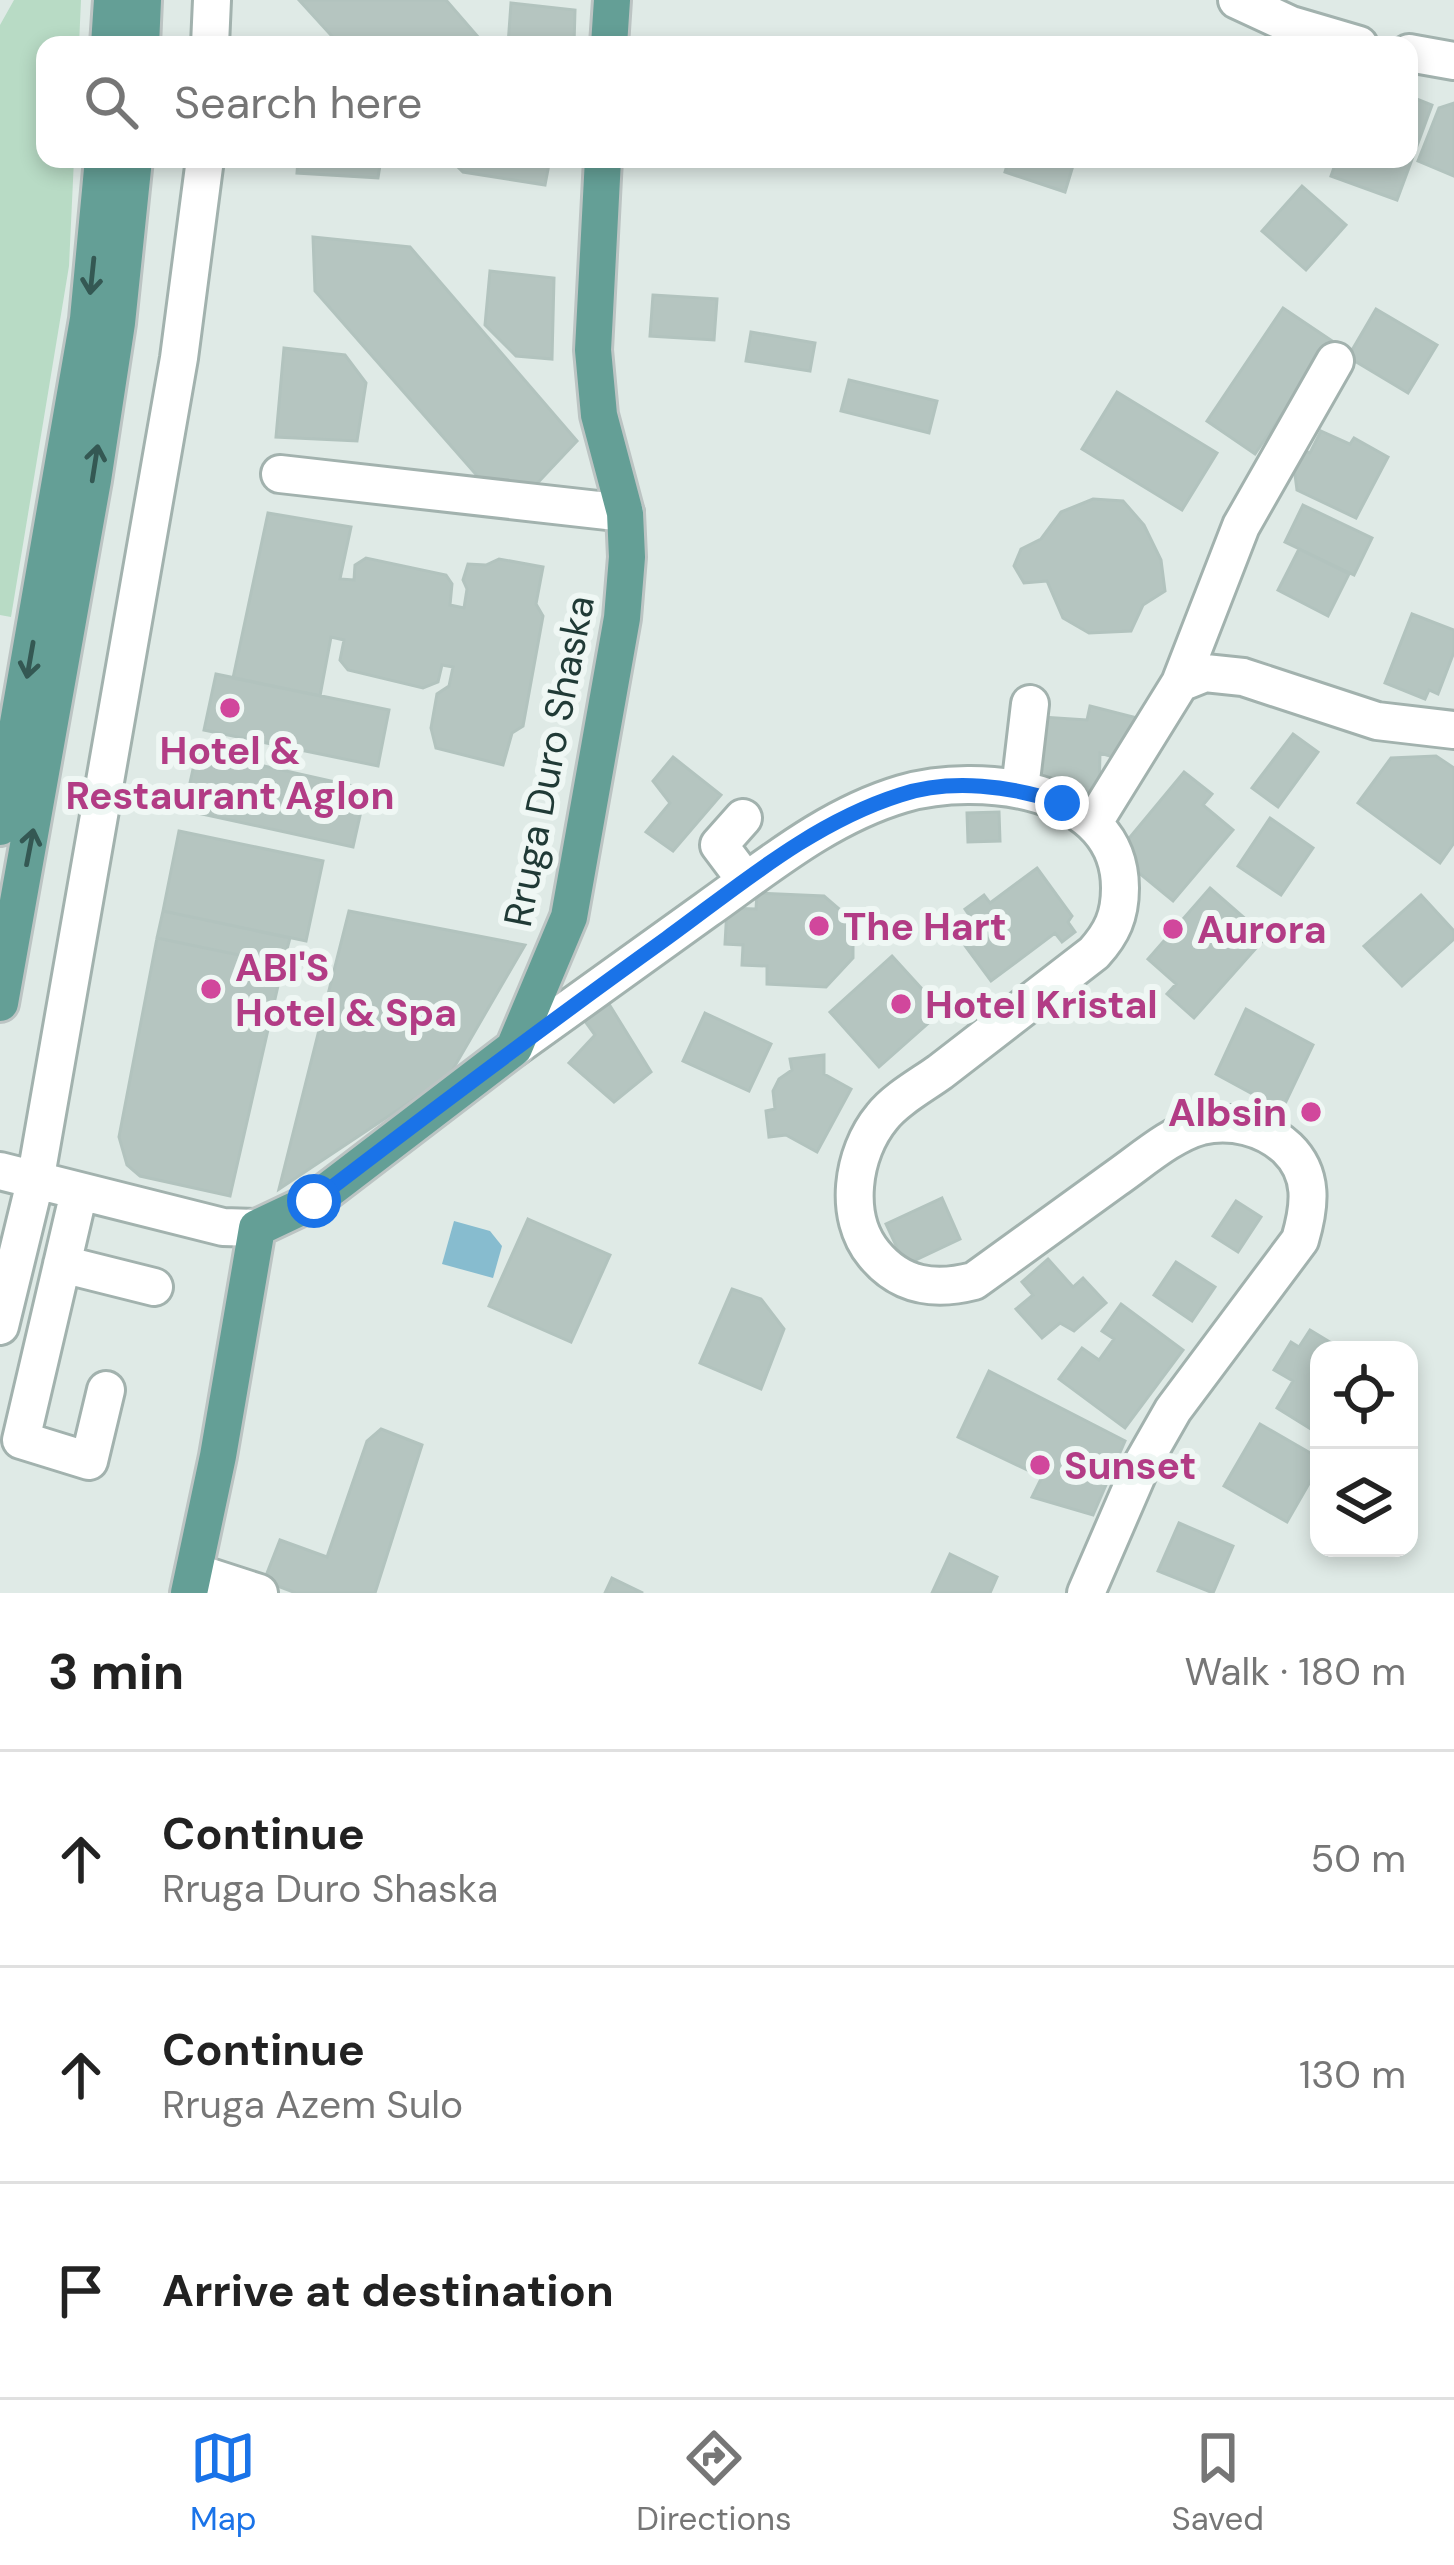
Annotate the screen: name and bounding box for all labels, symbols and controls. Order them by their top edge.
search box [36,36,1418,168]
icon: search [78,69,144,135]
text: Search here [174,73,422,132]
one-way arrow [80,255,103,294]
one-way arrow [85,444,108,483]
street label: Rruga Duro Shaska [492,591,606,931]
one-way arrow [17,640,40,679]
marker: Hotel & Restaurant Aglon [217,695,243,721]
place label: Hotel & Restaurant Aglon [66,725,394,821]
route end [1035,776,1089,830]
one-way arrow [20,828,42,867]
place label: The Hart [843,901,1007,952]
place label: Aurora [1197,904,1327,955]
marker: The Hart [806,913,832,939]
marker: Aurora [1160,916,1186,942]
place label: ABI'S Hotel & Spa [235,942,457,1038]
marker: ABI'S Hotel & Spa [198,976,224,1002]
place label: Hotel Kristal [925,979,1158,1030]
marker: Hotel Kristal [888,991,914,1017]
place label: Albsin [1168,1087,1287,1138]
marker: Albsin [1298,1099,1324,1125]
route start [287,1174,341,1228]
map controls [1310,1341,1418,1557]
button: locate [1310,1341,1418,1449]
place label: Sunset [1064,1440,1196,1491]
button: layers [1310,1449,1418,1557]
marker: Sunset [1027,1452,1053,1478]
text: 3 min [48,1638,184,1705]
text: Walk · 180 m [1184,1646,1406,1697]
text: Continue [162,1804,365,1863]
icon: ahead [48,1826,114,1892]
text: 50 m [1310,1833,1406,1884]
text: Rruga Duro Shaska [162,1863,498,1914]
text: Continue [162,2020,365,2079]
icon: ahead [48,2042,114,2108]
text: 130 m [1299,2049,1406,2100]
text: Rruga Azem Sulo [162,2079,463,2130]
icon: arrive [48,2258,114,2324]
text: Arrive at destination [162,2261,614,2320]
tab: Map [190,2425,256,2540]
tab: Directions [636,2425,792,2540]
tab: Saved [1172,2425,1264,2540]

